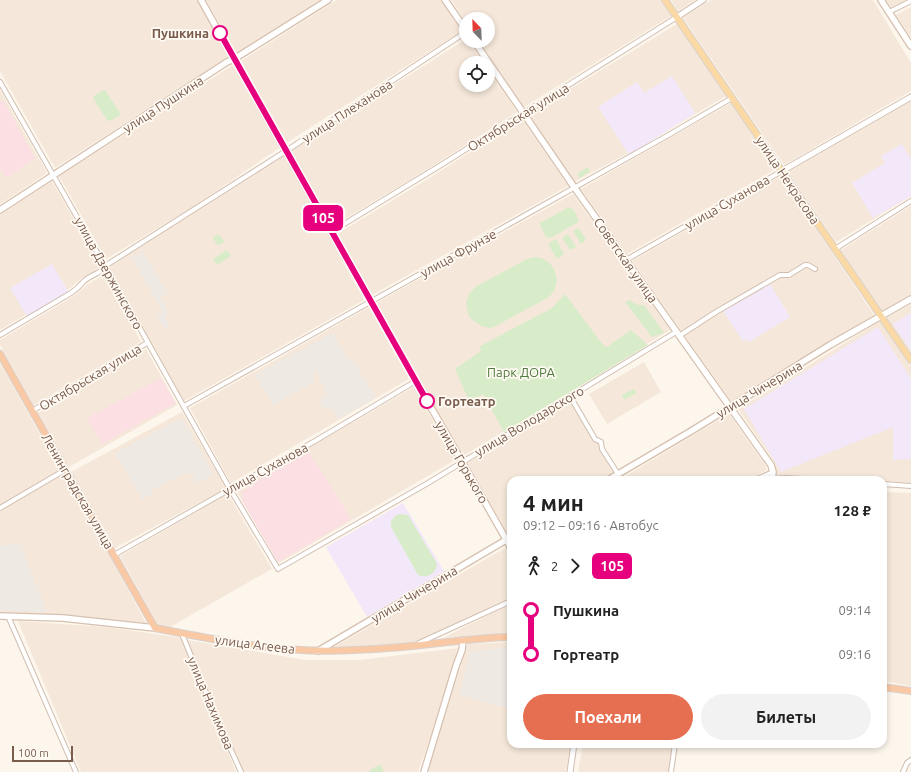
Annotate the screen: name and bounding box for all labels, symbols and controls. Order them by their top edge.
north arrow [459,12,495,48]
map controls [459,12,495,92]
marker: Пушкина [212,25,228,41]
place label: Пушкина [152,26,209,40]
button: locate [459,56,495,92]
street label: улица Пушкина [120,73,206,135]
street label: улица Плеханова [299,77,395,145]
street label: Октябрьская улица [465,80,571,154]
street label: улица Некрасова [753,133,823,227]
street label: улица Суханова [682,172,772,232]
line badge: 105 [300,205,346,231]
text: 105 [311,210,335,226]
street label: улица Дзержинского [72,214,146,332]
street label: Советская улица [591,215,661,305]
street label: улица Фрунзе [418,226,498,280]
street label: Октябрьская улица [36,341,144,413]
street label: улица Чичерина [713,358,805,420]
park label: Парк ДОРА [487,365,555,379]
street label: улица Володарского [472,383,586,459]
marker: Гортеатр [419,393,435,409]
place label: Гортеатр [438,394,496,408]
street label: улица Горького [433,418,491,506]
street label: Ленинградская улица [39,431,117,551]
street label: улица Суханова [220,440,310,498]
text: 4 мин [523,490,584,515]
text: 128 ₽ [834,502,871,519]
text: 09:12 – 09:16 · Автобус [523,518,659,532]
icon: walk [523,555,545,577]
icon: forward [564,555,586,577]
text: 105 [600,558,624,574]
text: 2 [551,559,558,573]
street label: улица Чичерина [368,563,460,625]
text: Пушкина [553,602,619,619]
text: 09:14 [838,603,871,617]
street label: улица Агеева [214,632,296,656]
text: Гортеатр [553,646,619,663]
text: 09:16 [838,647,871,661]
street label: улица Нахимова [185,654,237,752]
button: Поехали [523,694,693,740]
button: Билеты [701,694,871,740]
scale bar [12,744,73,763]
text: 100 m [18,747,49,759]

